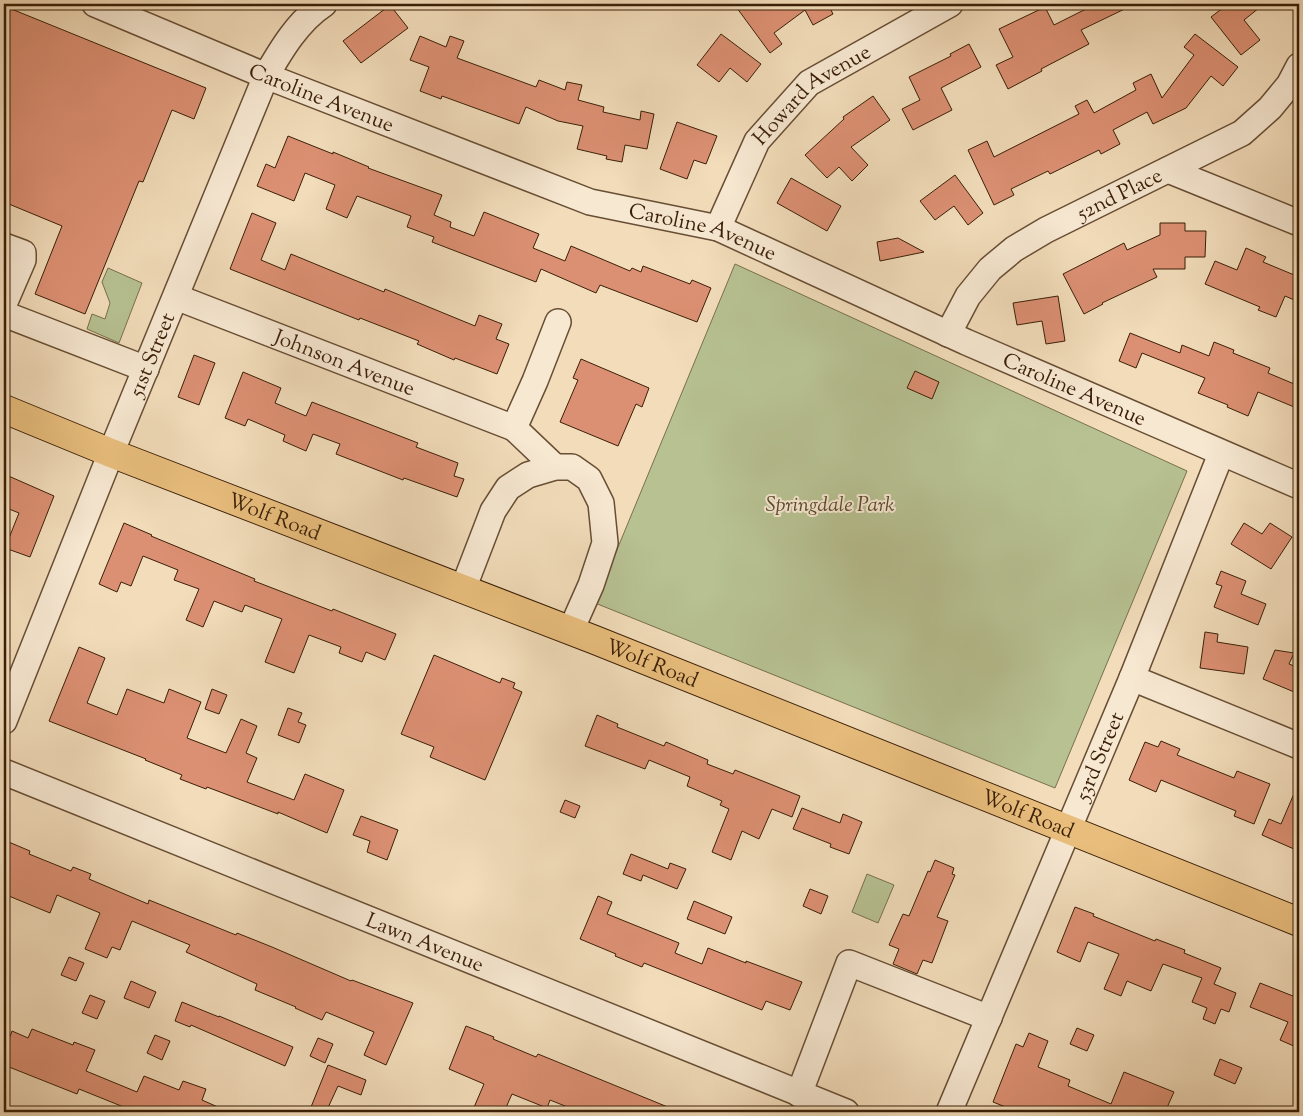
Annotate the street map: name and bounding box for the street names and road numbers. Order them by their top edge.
street label: Howard Avenue [747,38,877,153]
street label: Caroline Avenue [243,57,398,141]
street label: 52nd Place [1071,162,1168,230]
street label: Caroline Avenue [626,197,781,270]
street label: 51st Street [122,309,184,403]
street label: Johnson Avenue [268,323,419,405]
street label: Caroline Avenue [997,346,1150,435]
street label: Wolf Road [223,486,325,550]
street label: Wolf Road [600,633,702,697]
street label: 53rd Street [1068,708,1133,807]
street label: Wolf Road [976,783,1078,847]
street label: Lawn Avenue [361,907,488,981]

